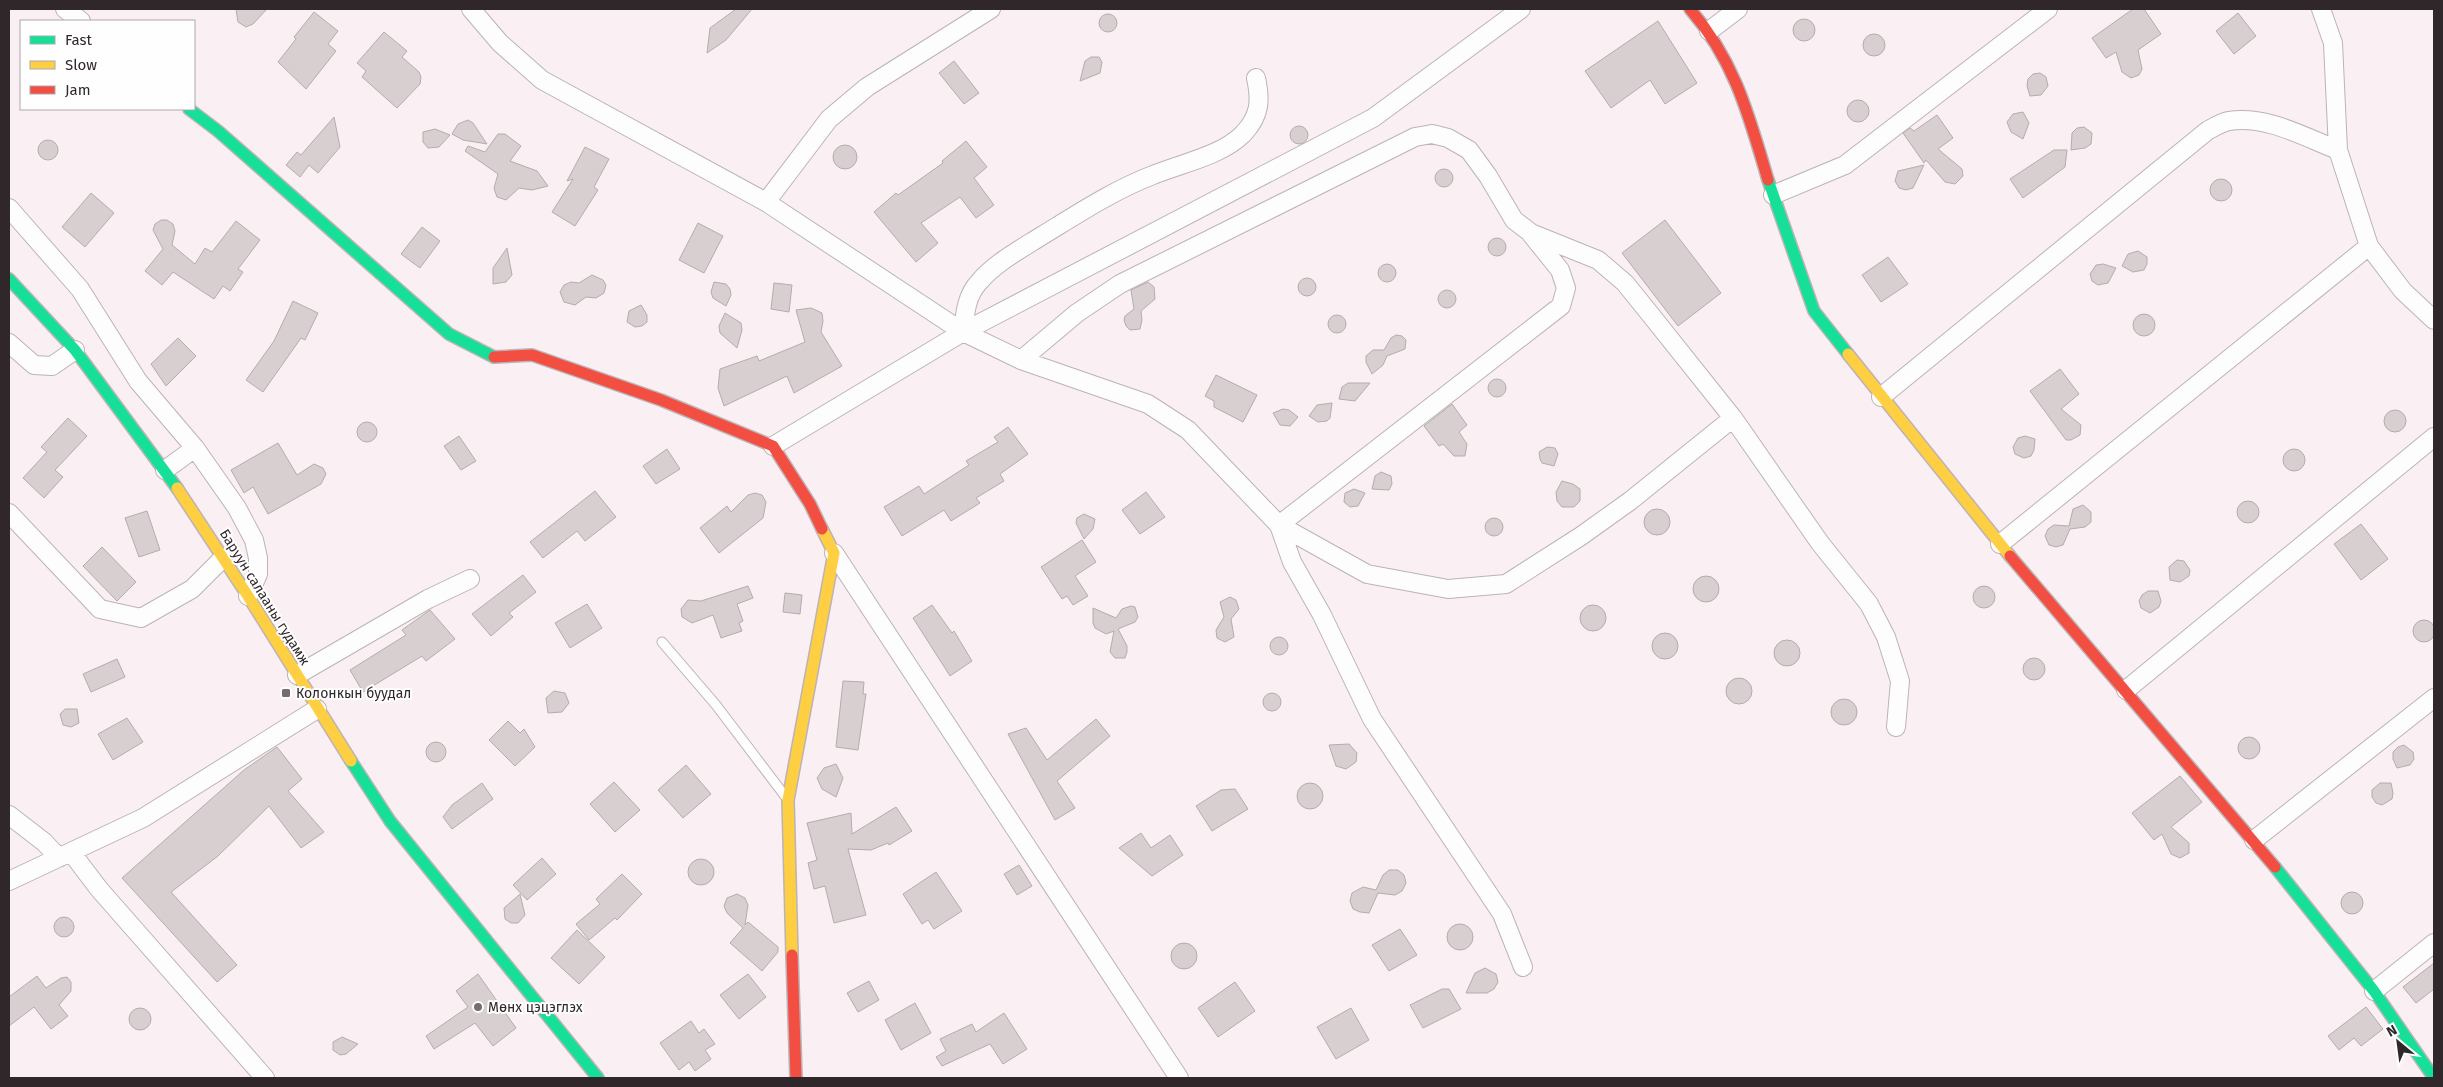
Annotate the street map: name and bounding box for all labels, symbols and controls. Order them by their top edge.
legend [20,20,195,110]
text: Fast [65,31,92,49]
text: Slow [65,56,97,74]
text: Jam [65,81,91,99]
street label: Баруун салааны гудамж [216,526,313,668]
place label: Колонкын буудал [296,685,411,702]
marker: Колонкын буудал [280,687,292,699]
place label: Мөнх цэцэглэх [488,999,583,1016]
marker: Мөнх цэцэглэх [472,1001,484,1013]
north arrow [2373,1017,2423,1067]
text: N [2384,1021,2400,1041]

